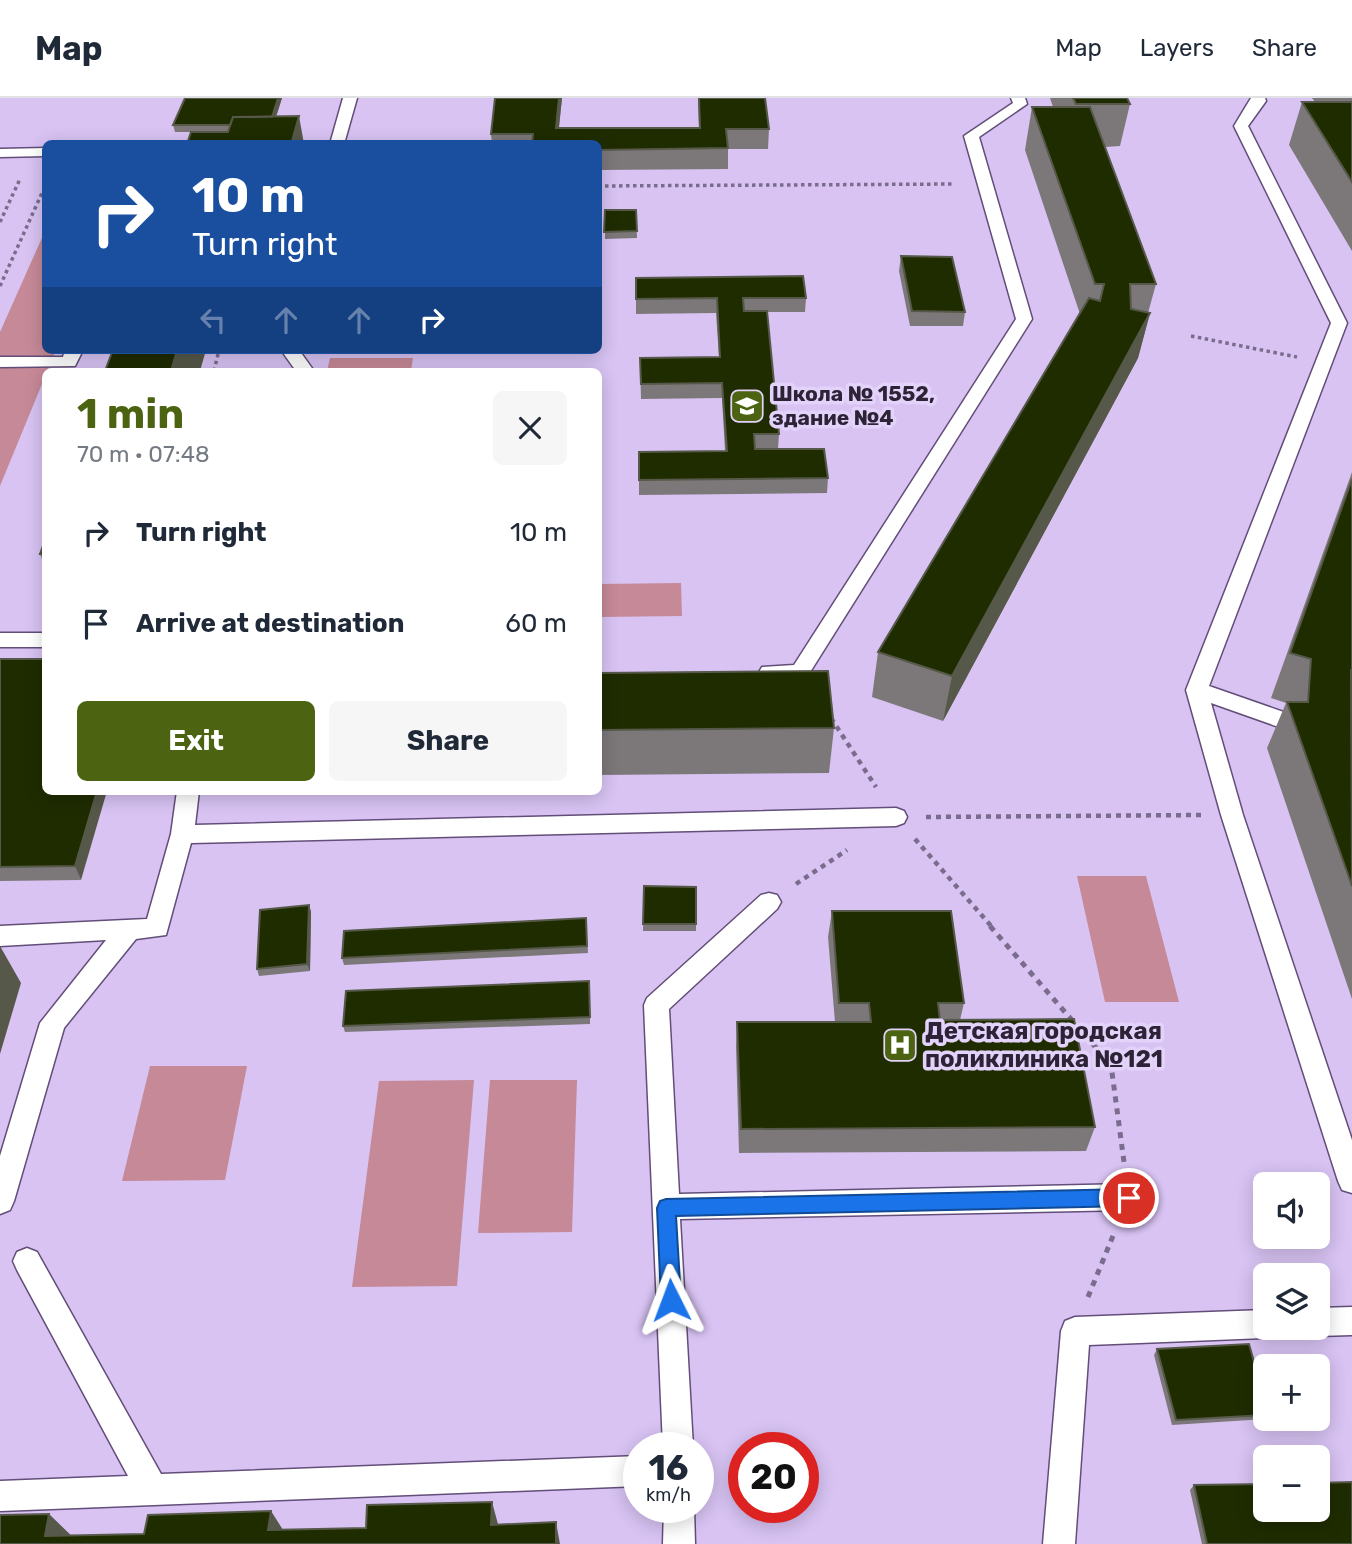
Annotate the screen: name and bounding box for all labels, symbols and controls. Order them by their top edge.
text: Map [35,29,103,68]
text: Map [1055,34,1102,62]
text: Layers [1140,34,1214,62]
text: Share [1252,34,1317,62]
text: 10 m [192,166,305,224]
icon: right [77,168,168,259]
text: Turn right [192,225,337,263]
icon: left [194,301,232,339]
icon: ahead [267,301,305,339]
icon: ahead [340,301,378,339]
icon: right [413,301,451,339]
place label: Школа № 1552, здание №4 [772,381,935,430]
school or university icon: Школа № 1552, здание №4 [728,387,766,425]
text: 1 min [77,389,184,439]
button: close [493,391,567,465]
text: 70 m · 07:48 [77,440,210,468]
icon: right [77,514,115,552]
text: Turn right [136,517,266,548]
text: 10 m [510,517,567,548]
icon: arrive [77,605,115,643]
text: Arrive at destination [136,608,404,639]
text: 60 m [505,608,567,639]
button: Exit [77,701,315,781]
button: Share [329,701,567,781]
place label: Детская городская поликлиника №121 [925,1017,1163,1073]
hospital icon: Детская городская поликлиника №121 [881,1026,919,1064]
pin [1099,1168,1159,1228]
map controls [1253,1172,1330,1522]
button: sound [1253,1172,1330,1249]
icon: arrive [1110,1179,1148,1217]
position arrow [634,1263,708,1337]
button: layers [1253,1263,1330,1340]
button: + [1253,1354,1330,1431]
speed limit sign: 20 [728,1432,819,1523]
button: − [1253,1445,1330,1522]
text: 16 [648,1447,689,1489]
text: km/h [646,1484,691,1506]

